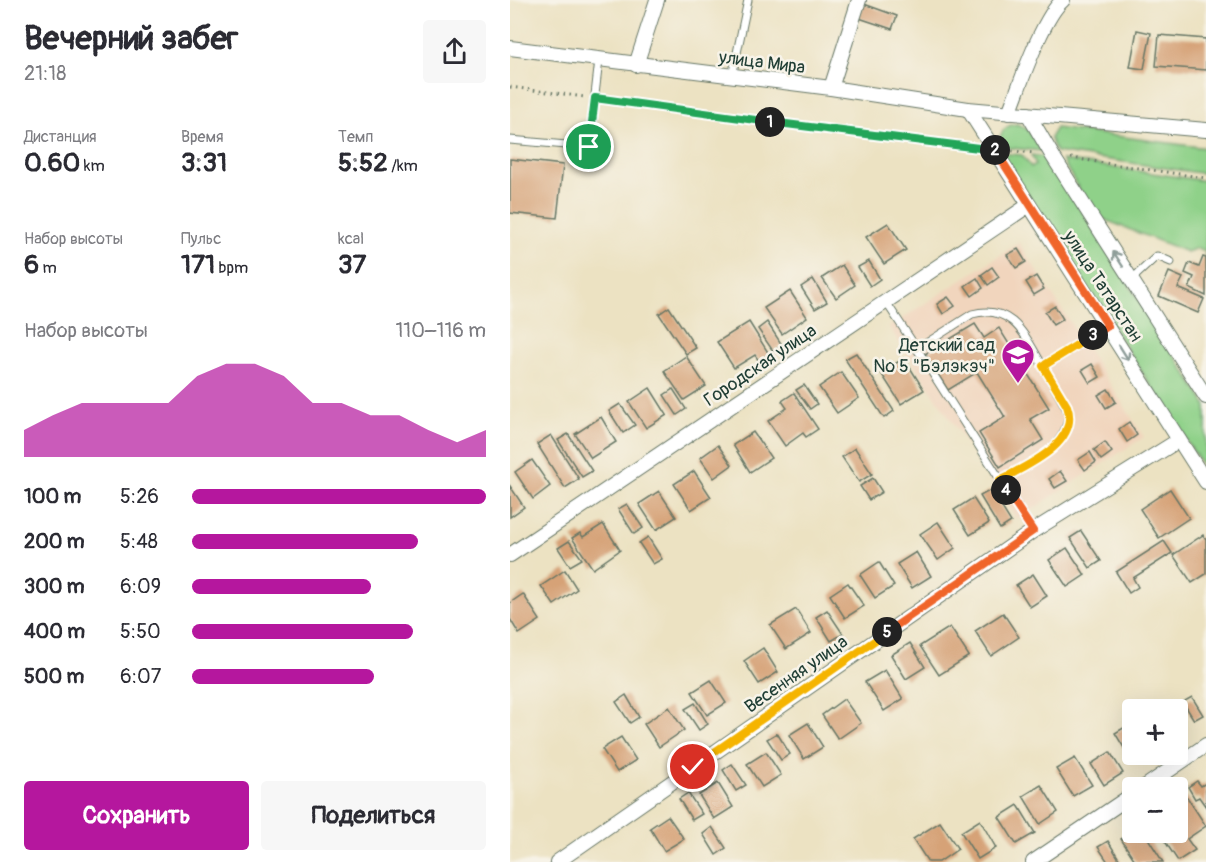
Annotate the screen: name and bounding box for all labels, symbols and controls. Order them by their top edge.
text: Вечерний забег [24,18,238,59]
button: share [423,20,486,83]
street label: улица Мира [717,46,806,79]
text: 21:18 [24,61,66,86]
pin: 1 [755,107,785,137]
text: 1 [767,112,773,132]
pin [563,121,614,172]
text: Дистанция [24,127,97,147]
text: Время [181,127,224,147]
text: Темп [338,127,373,147]
icon: arrive [572,130,605,163]
pin: 2 [980,135,1010,165]
text: 2 [991,140,999,160]
text: 0.60 [24,147,80,179]
text: 3:31 [181,147,227,179]
text: 5:52 [338,147,388,179]
text: km [80,156,105,176]
text: /km [388,156,418,176]
street label: улица Татарстан [1058,225,1147,346]
text: Набор высоты [24,229,123,249]
text: Пульс [181,229,221,249]
text: kcal [338,229,364,249]
text: 6 [24,249,39,281]
text: 171 [181,249,215,281]
text: 37 [338,249,366,281]
one-way arrow [1112,251,1124,268]
text: m [39,258,57,278]
text: bpm [215,258,248,278]
text: Набор высоты [24,318,148,343]
text: 110–116 m [396,318,486,343]
street label: Городская улица [699,319,821,412]
pin: 3 [1078,320,1108,350]
text: 3 [1089,325,1097,345]
place label: Детский сад № 5 "Бэлэкэч" [873,334,995,378]
school or university icon: Детский сад № 5 "Бэлэкэч" [1000,337,1036,384]
one-way arrow [1119,344,1131,361]
pin: 4 [991,475,1021,505]
text: 4 [1001,480,1011,500]
text: 100 m [24,484,81,509]
text: 5:26 [120,484,159,509]
text: 200 m [24,529,85,554]
text: 5:48 [120,529,158,554]
text: 300 m [24,574,85,599]
text: 6:09 [120,574,161,599]
pin: 5 [872,617,902,647]
text: 400 m [24,619,85,644]
text: 5:50 [120,619,161,644]
text: 5 [883,622,891,642]
street label: Весенняя улица [740,630,852,718]
text: 500 m [24,664,84,689]
text: 6:07 [120,664,161,689]
map controls [1122,699,1188,843]
button: + [1122,699,1188,765]
pin [667,741,718,792]
icon: check [676,750,709,783]
button: − [1122,777,1188,843]
button: Сохранить [24,781,249,850]
button: Поделиться [261,781,486,850]

